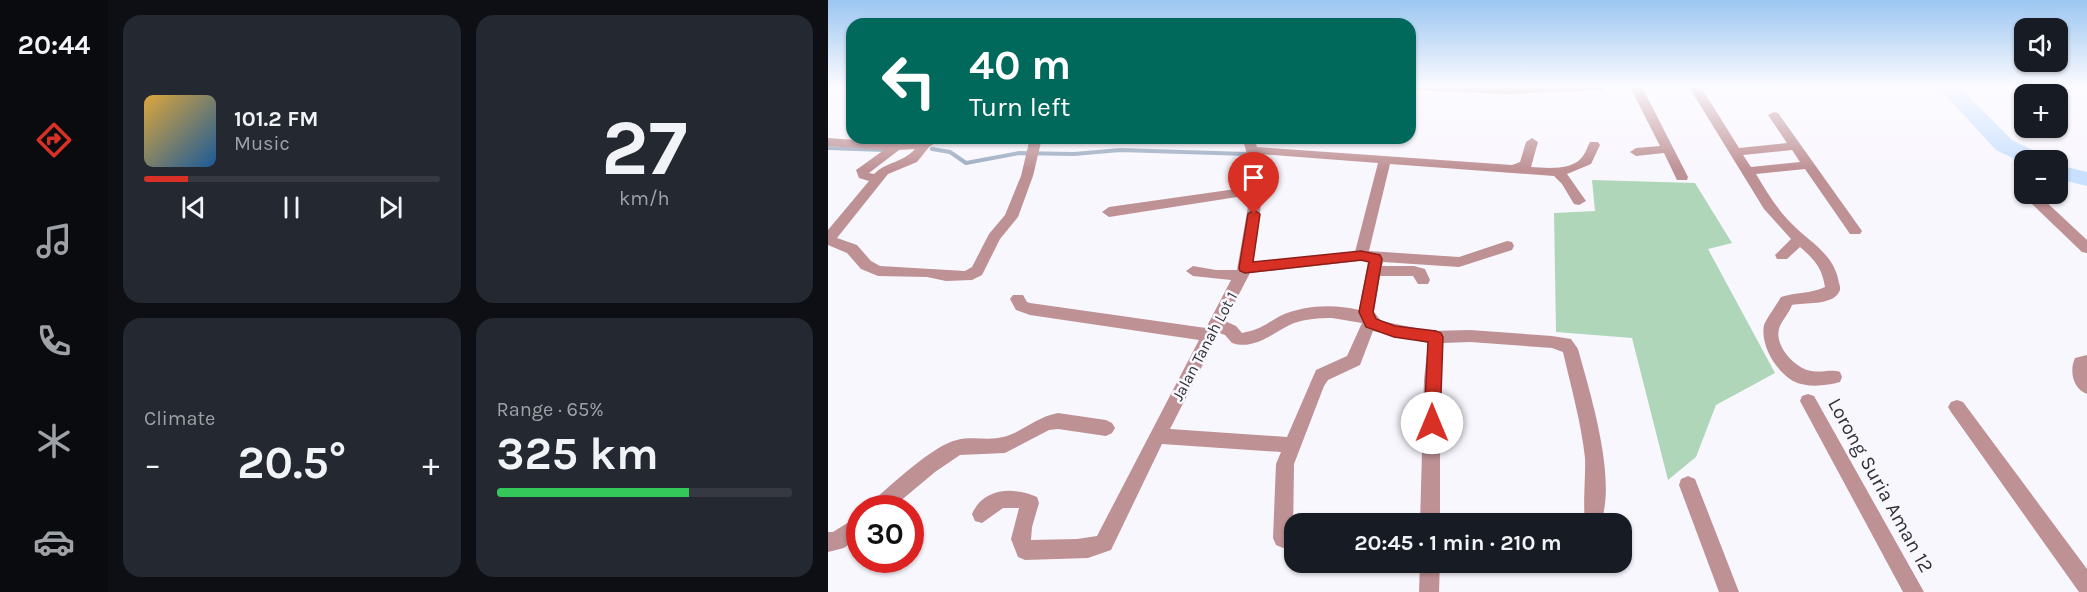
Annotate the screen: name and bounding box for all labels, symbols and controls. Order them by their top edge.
map controls [2014,18,2068,204]
button: sound [2014,18,2068,72]
text: 20:44 [18,29,90,61]
text: 40 m [969,40,1071,90]
icon: left [870,42,948,120]
button: + [2014,84,2068,138]
text: Turn left [969,91,1070,123]
text: 27 [601,102,687,194]
text: 101.2 FM [234,106,318,132]
icon: directions [33,119,75,161]
text: Music [234,132,290,155]
button: − [2014,150,2068,204]
pin [1228,152,1279,214]
icon: arrive [1237,161,1270,194]
text: km/h [619,187,670,210]
icon: previous [177,191,210,224]
icon: pause [275,191,308,224]
icon: next [374,191,407,224]
icon: music [33,220,75,262]
street label: Jalan Tanah Lot 1 [1168,288,1241,404]
icon: phone [33,320,75,362]
position arrow [1400,391,1464,455]
street label: Lorong Suria Aman 12 [1823,394,1938,577]
text: Range · 65% [497,398,604,421]
text: Climate [144,407,215,430]
icon: climate [33,420,75,462]
text: 325 km [497,428,659,480]
text: 20.5° [237,437,346,489]
text: − [144,445,161,483]
text: + [422,445,439,483]
speed limit sign: 30 [846,495,924,573]
icon: car [33,521,75,563]
text: 20:45 · 1 min · 210 m [1354,530,1562,556]

